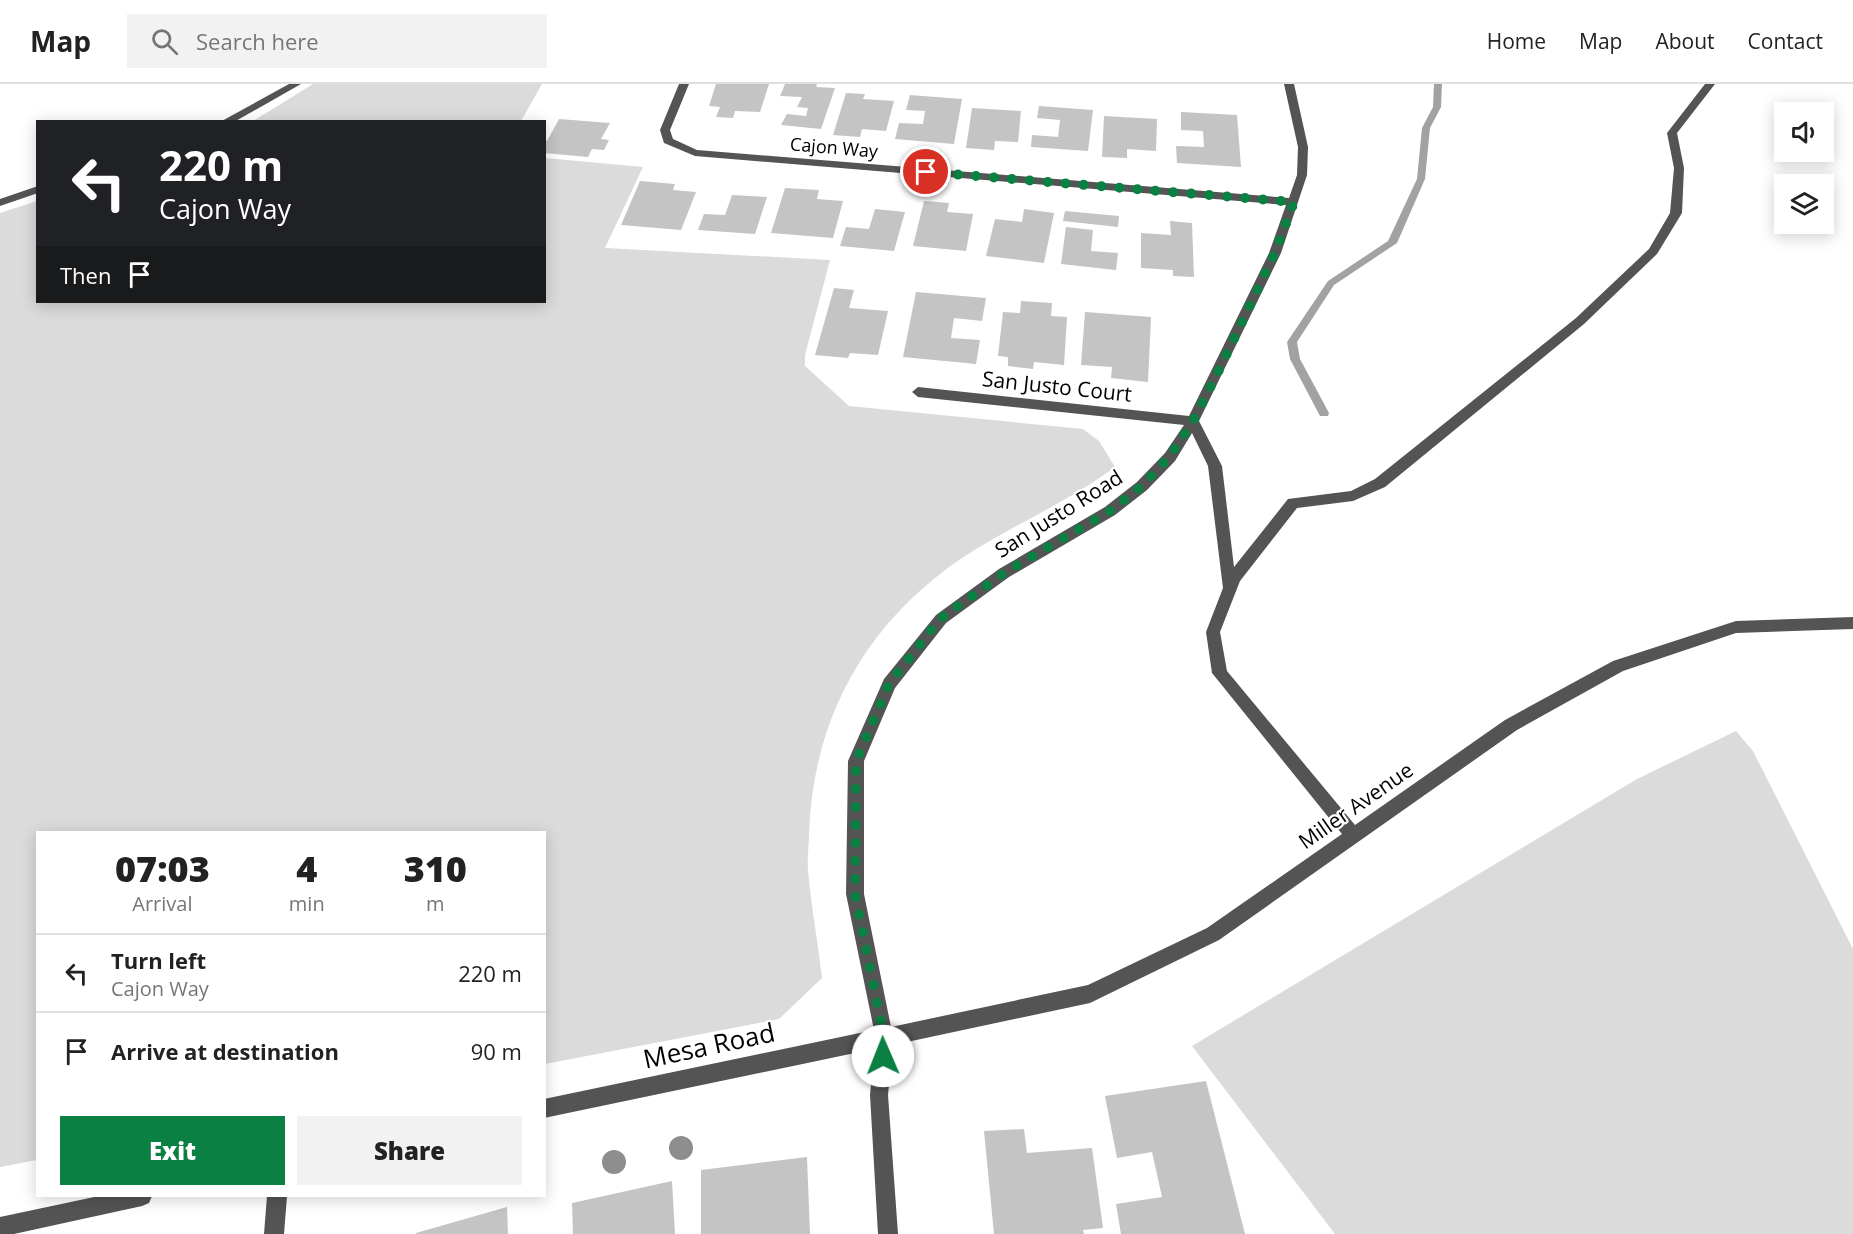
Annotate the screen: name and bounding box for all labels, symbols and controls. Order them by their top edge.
search box [127,14,547,68]
text: Map [30,22,91,60]
icon: search [148,25,181,58]
text: Search here [196,26,319,56]
text: Home [1487,27,1546,55]
text: Map [1579,27,1622,55]
text: About [1655,27,1715,55]
text: Contact [1748,27,1823,55]
map controls [1774,102,1834,234]
button: sound [1774,102,1834,162]
street label: Cajon Way [789,131,880,163]
text: 220 m [159,136,283,193]
icon: left [60,144,138,222]
pin [900,146,951,197]
icon: arrive [909,155,942,188]
button: layers [1774,174,1834,234]
text: Cajon Way [159,190,291,227]
icon: arrive [123,258,156,291]
text: Then [60,260,111,290]
street label: San Justo Court [981,364,1133,408]
street label: San Justo Road [989,463,1128,564]
street label: Miller Avenue [1293,755,1418,855]
text: 07:03 [115,844,210,893]
text: 4 [296,844,317,893]
text: 310 [404,844,467,893]
text: Arrival [132,890,193,917]
text: min [289,890,325,917]
text: m [426,890,445,917]
text: Turn left [111,945,206,975]
icon: left [60,957,93,990]
text: 220 m [458,958,522,988]
text: Cajon Way [111,975,209,1002]
street label: Mesa Road [640,1014,778,1077]
position arrow [851,1024,915,1088]
icon: arrive [60,1035,93,1068]
text: Arrive at destination [111,1036,339,1066]
text: 90 m [471,1036,522,1066]
button: Exit [60,1116,285,1185]
button: Share [297,1116,522,1185]

